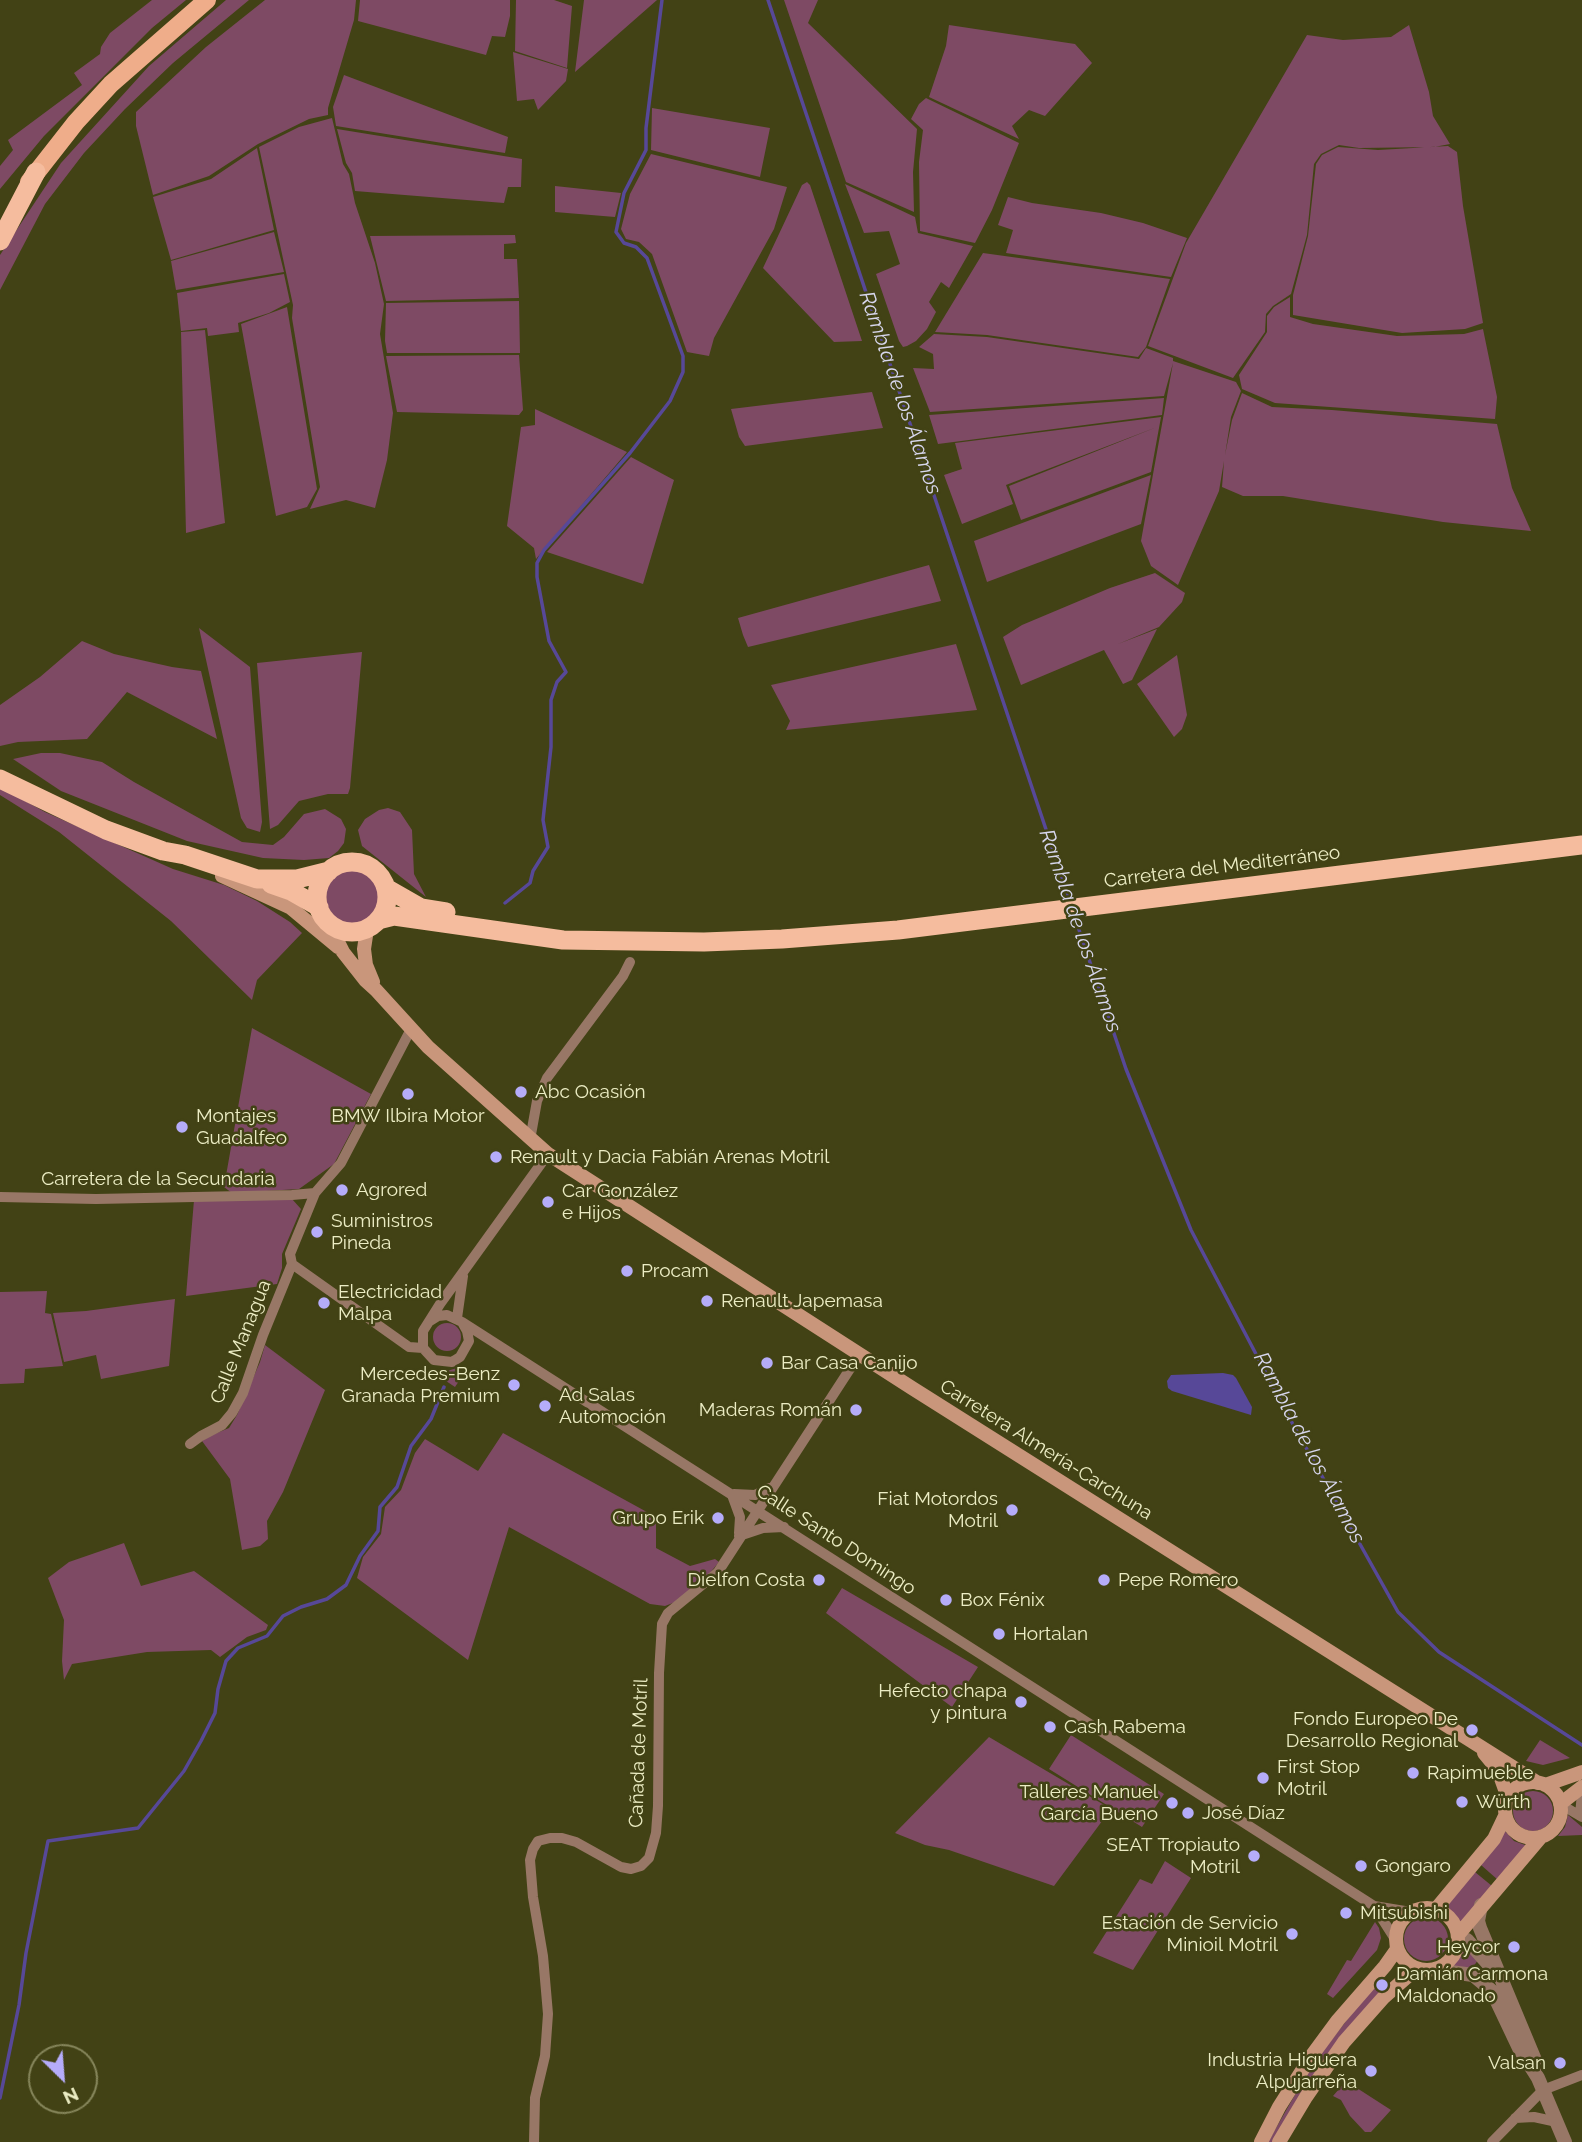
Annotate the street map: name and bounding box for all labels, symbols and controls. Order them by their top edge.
water label: Rambla de los Álamos [853,288,947,498]
water label: Rambla de los Álamos [1033,826,1127,1036]
street label: Carretera del Mediterráneo [1103,841,1341,893]
place label: Abc Ocasión [535,1081,646,1103]
marker: Abc Ocasión [513,1084,529,1100]
marker: BMW Ilbira Motor [400,1086,416,1102]
place label: Montajes Guadalfeo [196,1105,287,1149]
place label: BMW Ilbira Motor [331,1105,485,1127]
marker: Montajes Guadalfeo [174,1119,190,1135]
place label: Renault y Dacia Fabián Arenas Motril [510,1146,829,1168]
marker: Renault y Dacia Fabián Arenas Motril [488,1149,504,1165]
street label: Carretera de la Secundaria [41,1168,275,1190]
place label: Agrored [356,1179,427,1201]
place label: Car González e Hijos [562,1180,678,1224]
marker: Agrored [334,1182,350,1198]
marker: Car González e Hijos [540,1194,556,1210]
place label: Suministros Pineda [331,1210,433,1254]
marker: Suministros Pineda [309,1224,325,1240]
place label: Procam [641,1260,709,1282]
marker: Procam [619,1263,635,1279]
street label: Calle Managua [206,1277,276,1407]
place label: Electricidad Malpa [338,1281,442,1325]
place label: Renault Japemasa [721,1290,883,1312]
marker: Renault Japemasa [699,1293,715,1309]
marker: Electricidad Malpa [316,1295,332,1311]
water label: Rambla de los Álamos [1248,1348,1370,1548]
place label: Bar Casa Canijo [781,1352,917,1374]
marker: Bar Casa Canijo [759,1355,775,1371]
place label: Mercedes-Benz Granada Premium [341,1363,500,1407]
street label: Carretera Almería-Carchuna [935,1375,1157,1525]
marker: Mercedes-Benz Granada Premium [506,1377,522,1393]
place label: Ad Salas Automoción [559,1384,666,1428]
marker: Ad Salas Automoción [537,1398,553,1414]
place label: Maderas Román [699,1399,842,1421]
marker: Maderas Román [848,1402,864,1418]
street label: Calle Santo Domingo [752,1480,920,1600]
place label: Fiat Motordos Motril [877,1488,998,1532]
marker: Fiat Motordos Motril [1004,1502,1020,1518]
place label: Grupo Erik [612,1507,704,1529]
marker: Grupo Erik [710,1510,726,1526]
place label: Dielfon Costa [688,1569,805,1591]
place label: Pepe Romero [1118,1569,1238,1591]
marker: Dielfon Costa [811,1572,827,1588]
marker: Pepe Romero [1096,1572,1112,1588]
place label: Box Fénix [960,1589,1044,1611]
marker: Box Fénix [938,1592,954,1608]
place label: Hortalan [1013,1623,1088,1645]
marker: Hortalan [991,1626,1007,1642]
street label: Cañada de Motril [625,1678,653,1828]
place label: Hefecto chapa y pintura [878,1680,1007,1724]
marker: Hefecto chapa y pintura [1013,1694,1029,1710]
place label: Fondo Europeo De Desarrollo Regional [1286,1708,1458,1752]
place label: Cash Rabema [1064,1716,1186,1738]
marker: Cash Rabema [1042,1719,1058,1735]
marker: Fondo Europeo De Desarrollo Regional [1464,1722,1480,1738]
place label: First Stop Motril [1277,1756,1360,1800]
place label: Rapimueble [1427,1762,1533,1784]
marker: Rapimueble [1405,1765,1421,1781]
marker: First Stop Motril [1255,1770,1271,1786]
place label: Talleres Manuel García Bueno [1019,1781,1158,1825]
place label: Würth [1476,1791,1531,1813]
marker: Würth [1454,1794,1470,1810]
marker: Talleres Manuel García Bueno [1164,1795,1180,1811]
place label: José Díaz [1202,1802,1285,1824]
marker: José Díaz [1180,1805,1196,1821]
place label: SEAT Tropiauto Motril [1106,1834,1240,1878]
marker: SEAT Tropiauto Motril [1246,1848,1262,1864]
place label: Gongaro [1375,1855,1451,1877]
marker: Gongaro [1353,1858,1369,1874]
place label: Mitsubishi [1360,1902,1448,1924]
marker: Mitsubishi [1338,1905,1354,1921]
place label: Estación de Servicio Minioil Motril [1101,1912,1278,1956]
marker: Estación de Servicio Minioil Motril [1284,1926,1300,1942]
place label: Heycor [1437,1936,1500,1958]
marker: Heycor [1506,1939,1522,1955]
place label: Damián Carmona Maldonado [1396,1963,1548,2007]
marker: Damián Carmona Maldonado [1374,1977,1390,1993]
north arrow [28,2044,98,2114]
place label: Industria Higuera Alpujarreña [1207,2049,1357,2093]
place label: Valsan [1488,2052,1546,2074]
marker: Valsan [1552,2055,1568,2071]
marker: Industria Higuera Alpujarreña [1363,2063,1379,2079]
text: N [60,2083,82,2109]

